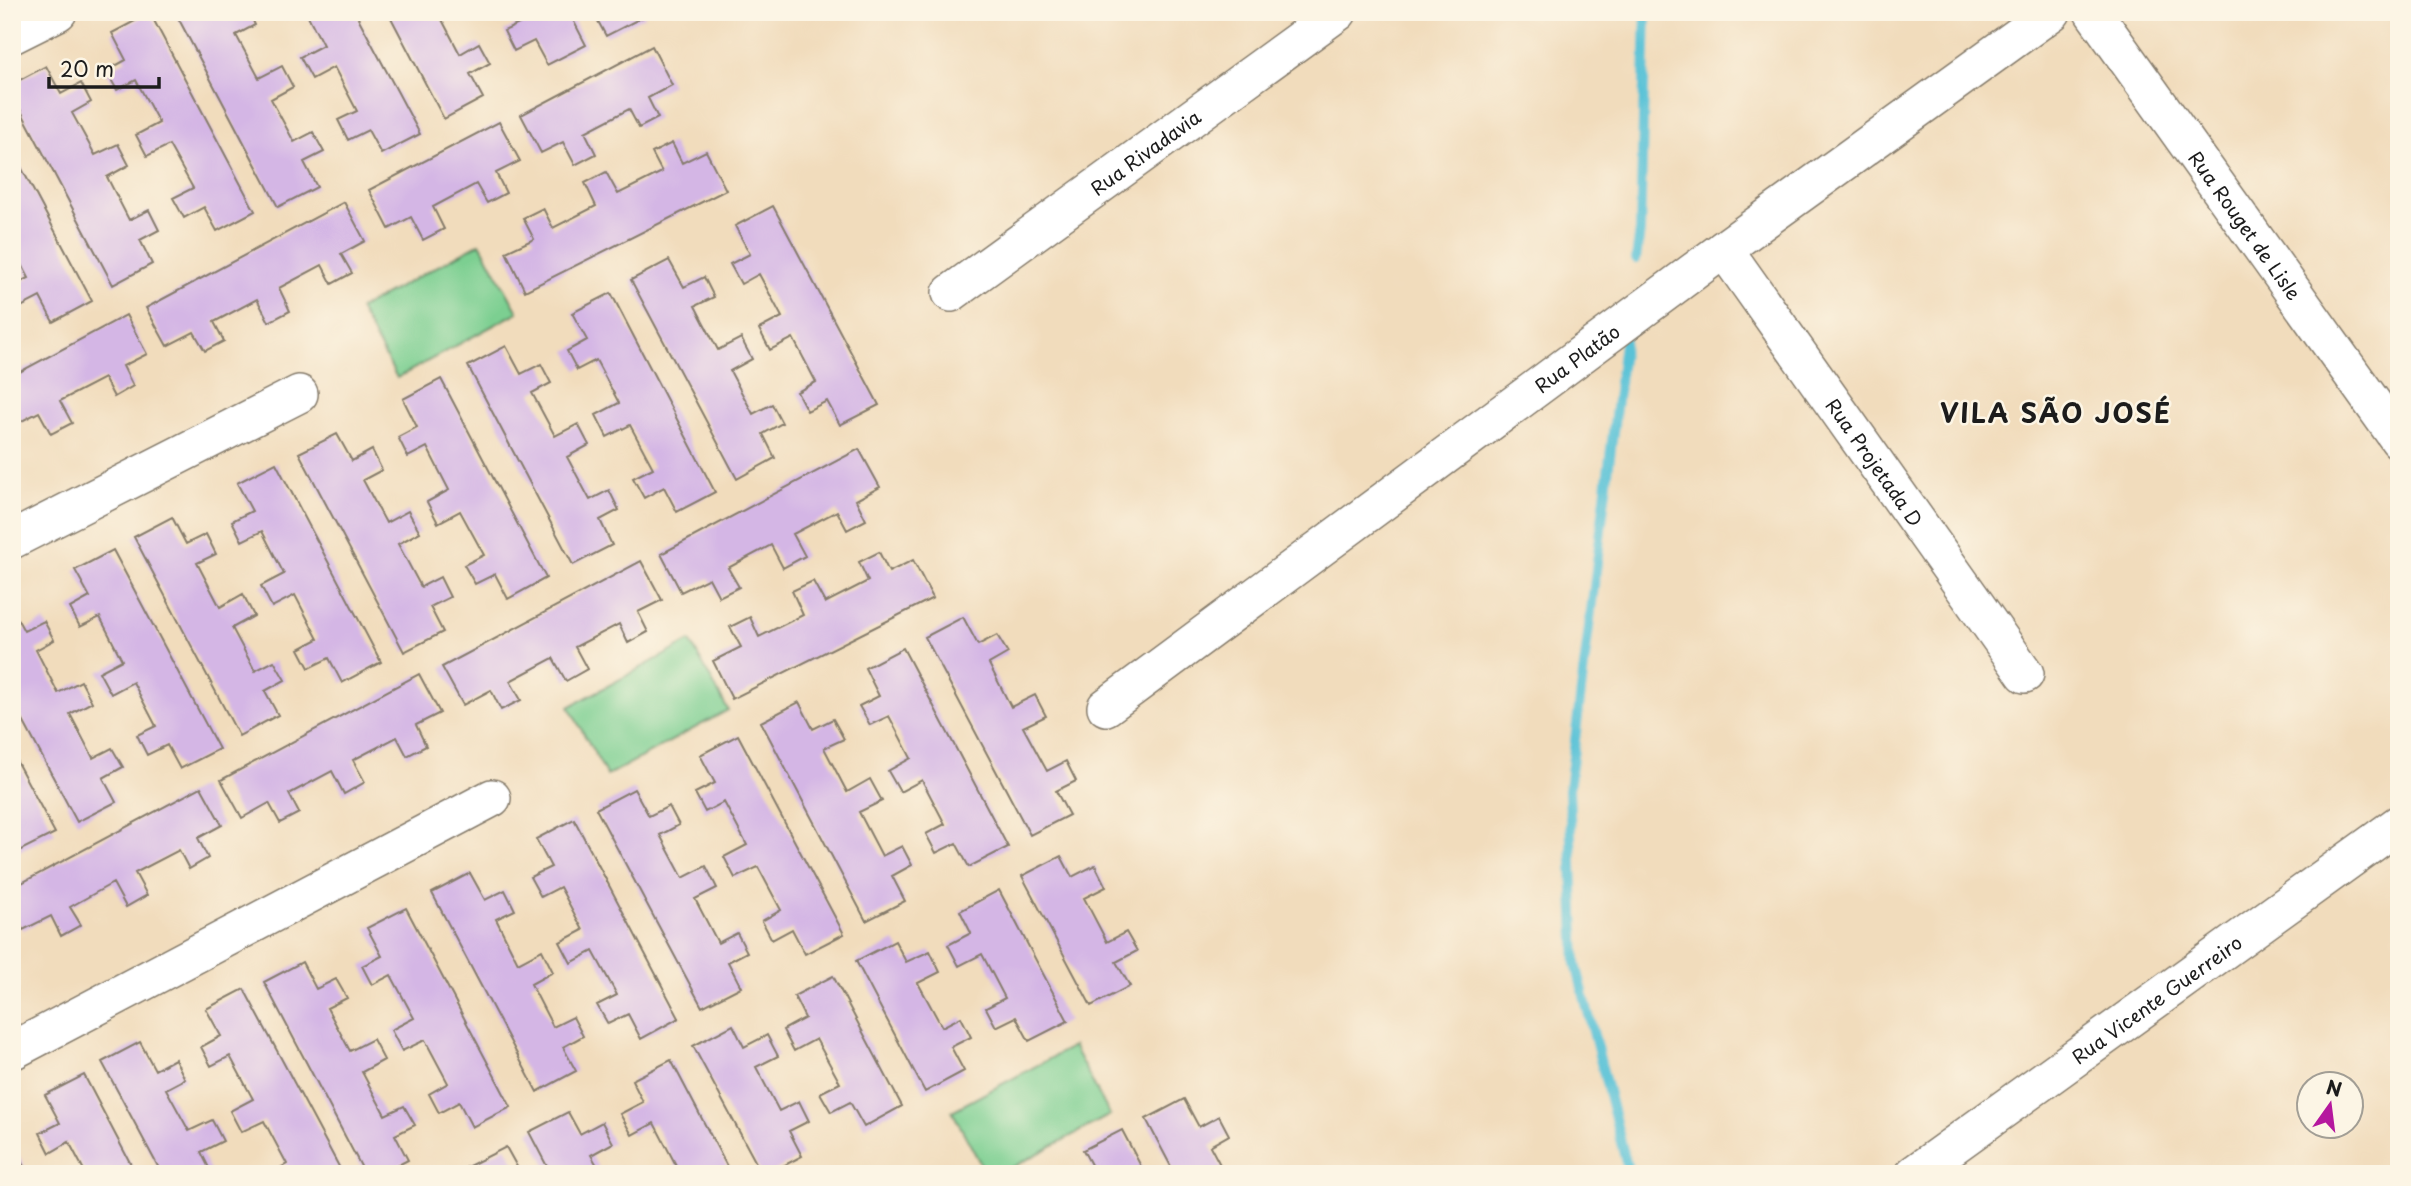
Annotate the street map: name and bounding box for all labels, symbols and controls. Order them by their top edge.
scale bar [49,46,159,90]
text: 20 m [60,52,114,84]
street label: Rua Rivadavia [1084,102,1206,202]
street label: Rua Rouget de Lisle [2182,145,2308,305]
street label: Rua Platão [1528,317,1625,399]
street label: Rua Projetada D [1820,392,1930,532]
district label: VILA SÃO JOSÉ [1940,393,2172,432]
street label: Rua Vicente Guerreiro [2066,928,2247,1070]
north arrow [2296,1070,2366,1140]
text: N [2324,1072,2345,1103]

